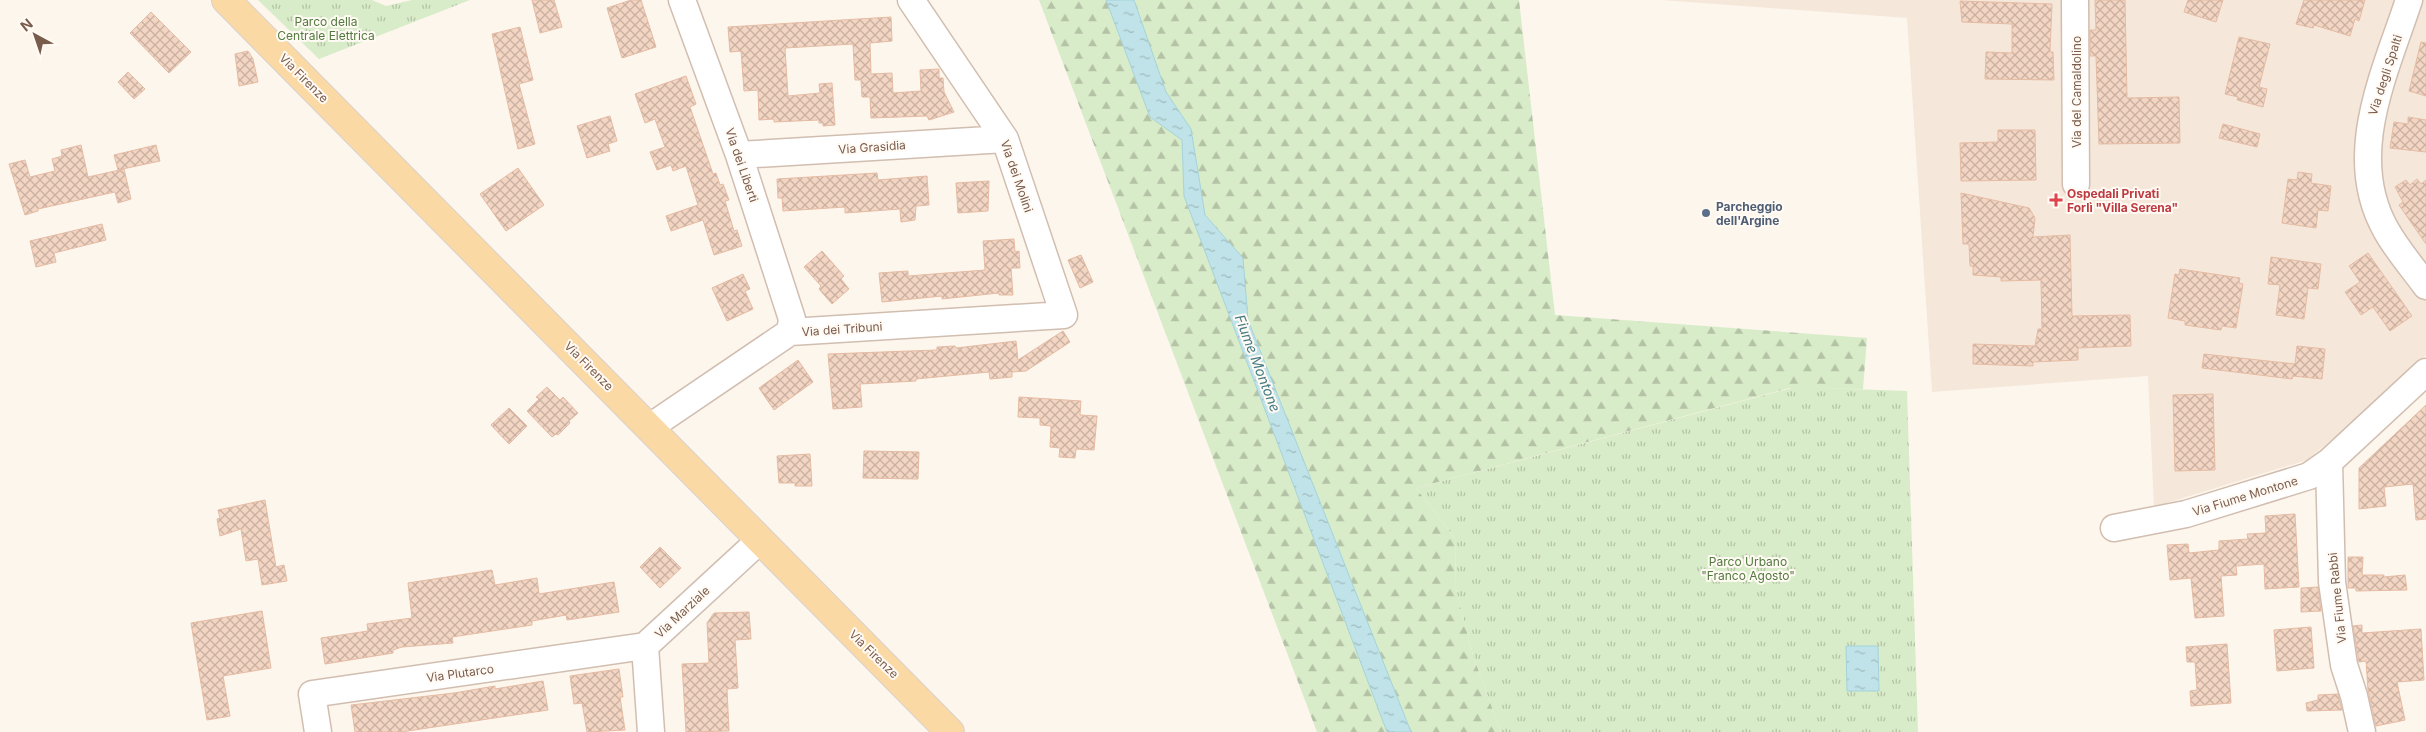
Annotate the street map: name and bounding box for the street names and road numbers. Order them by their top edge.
street label: Via degli Spalti [2365,33,2405,117]
street label: Via del Camaldolino [2069,36,2084,148]
street label: Via Firenze [276,50,332,106]
street label: Via dei Liberti [722,126,762,204]
street label: Via Grasidia [838,137,906,157]
street label: Via dei Molini [998,138,1036,214]
street label: Via dei Tribuni [801,319,883,339]
street label: Via Firenze [561,338,617,394]
street label: Via Fiume Montone [2190,473,2300,519]
street label: Via Fiume Rabbi [2325,552,2349,644]
street label: Via Marziale [651,583,713,641]
street label: Via Firenze [846,627,902,681]
street label: Via Plutarco [425,661,495,685]

